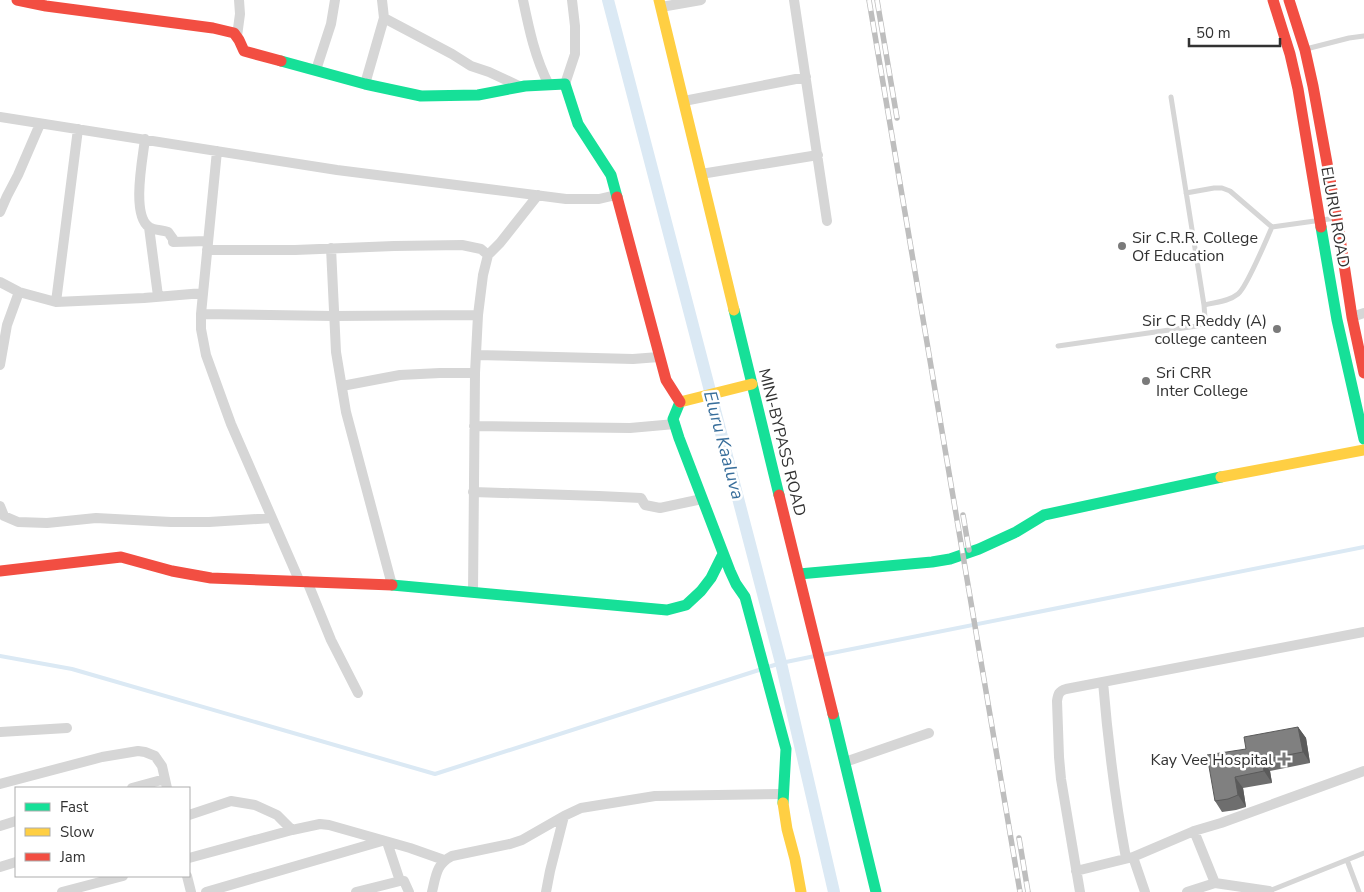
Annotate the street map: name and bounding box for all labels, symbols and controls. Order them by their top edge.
scale bar [1189,15,1280,47]
text: 50 m [1196,23,1231,43]
street label: ELURU ROAD [1315,165,1355,269]
place label: Sir C.R.R. College Of Education [1132,227,1258,267]
marker: Sir C.R.R. College Of Education [1116,240,1128,252]
place label: Sir C R Reddy (A) college canteen [1142,310,1267,350]
marker: Sir C R Reddy (A) college canteen [1271,323,1283,335]
place label: Sri CRR Inter College [1156,362,1248,402]
street label: MINI-BYPASS ROAD [753,366,811,518]
marker: Sri CRR Inter College [1140,375,1152,387]
water label: Eluru Kaaluva [698,388,750,502]
place label: Kay Vee Hospital [1150,749,1273,771]
marker: Kay Vee Hospital [1277,752,1291,766]
legend [15,787,190,877]
text: Fast [60,797,89,817]
text: Slow [60,822,95,842]
text: Jam [59,847,86,867]

